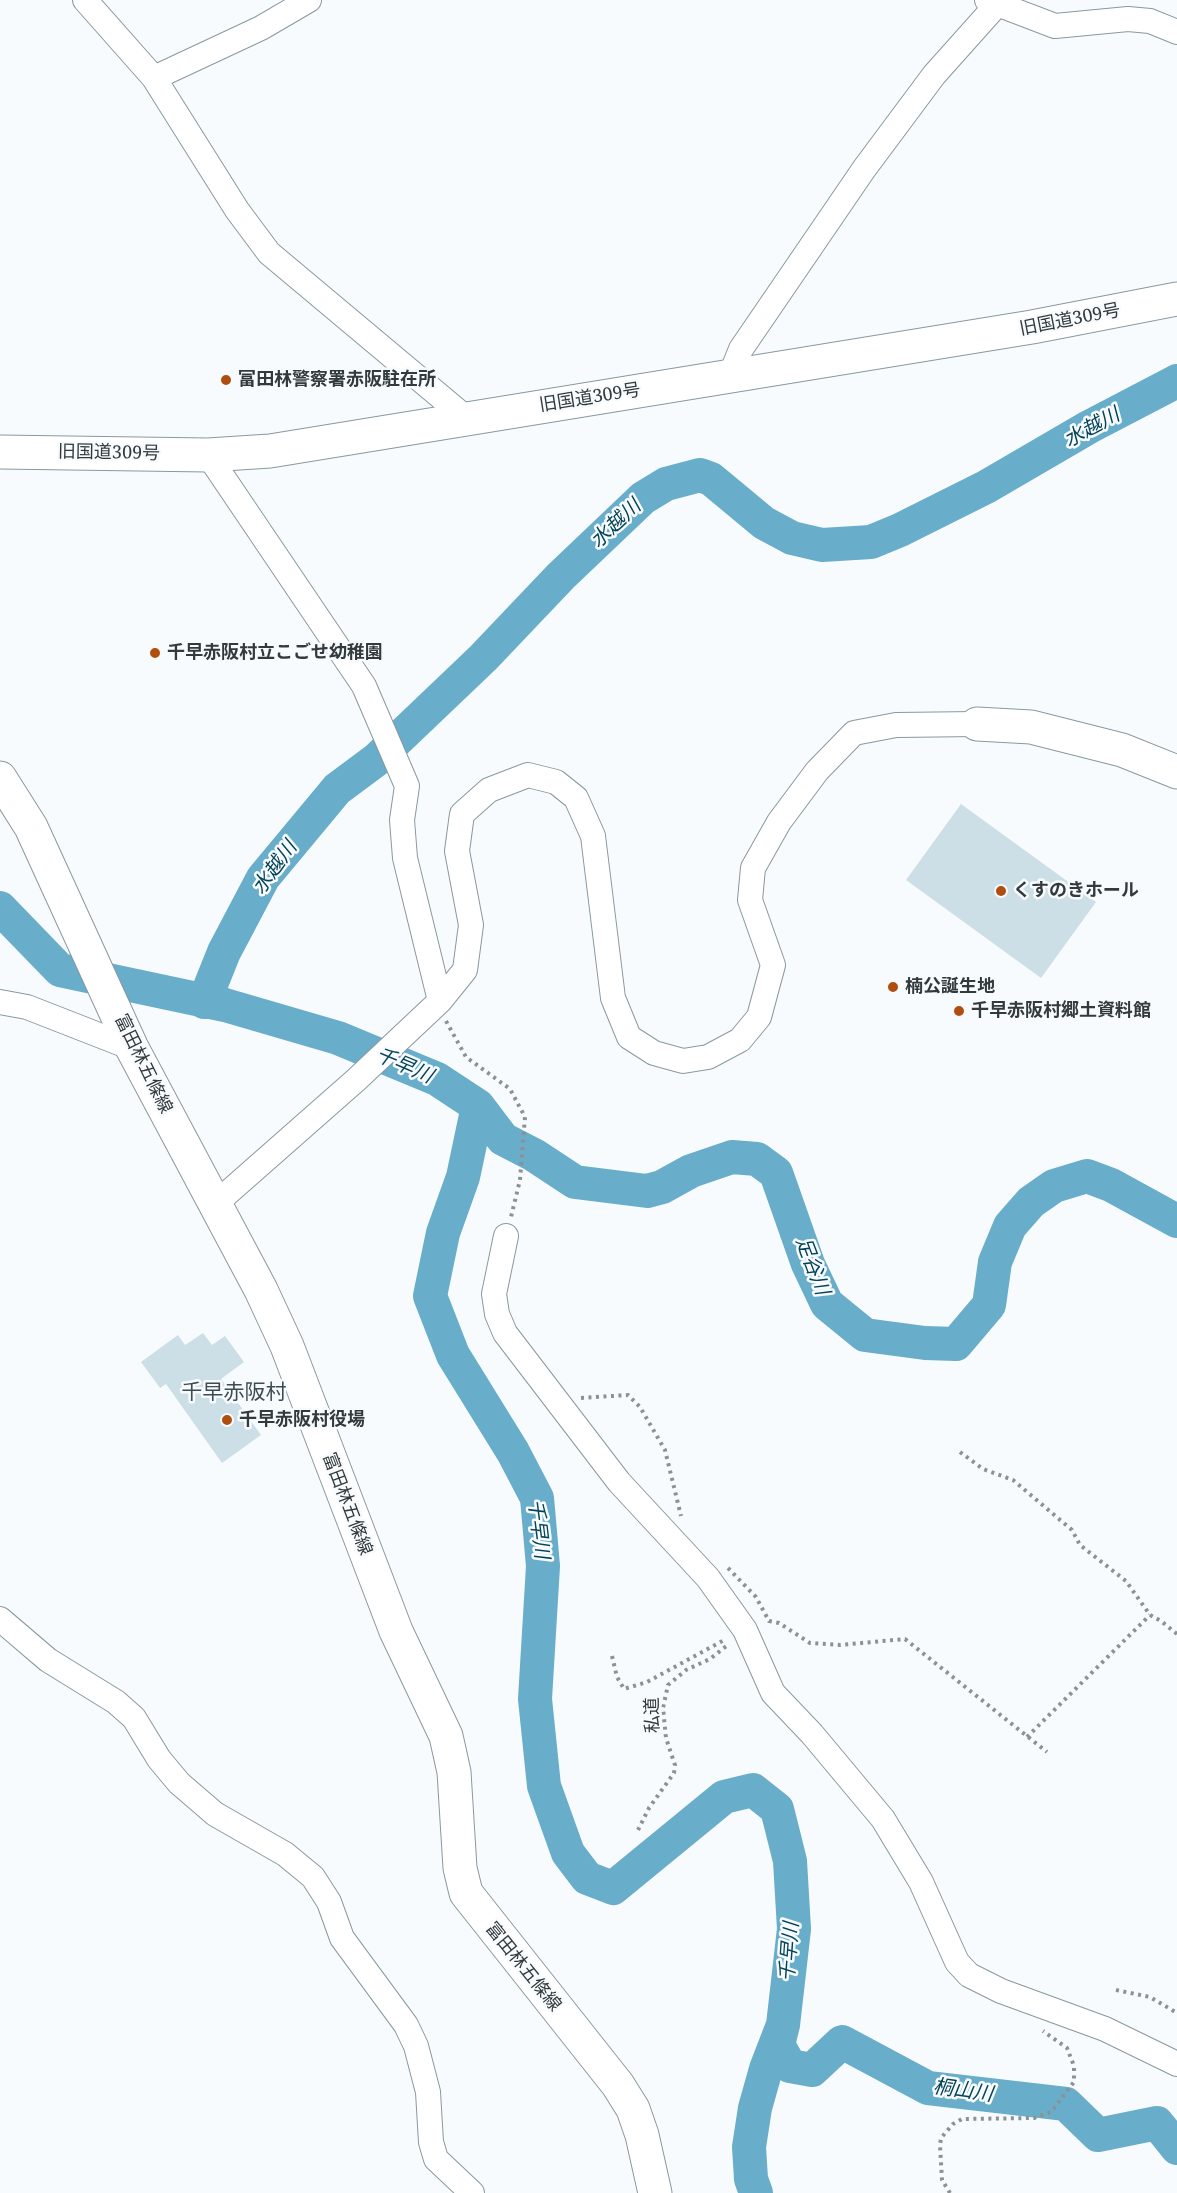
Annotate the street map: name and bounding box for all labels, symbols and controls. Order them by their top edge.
street label: 旧国道309号 [1018,300,1122,340]
place label: 富田林警察署赤阪駐在所 [238,369,436,391]
marker: 富田林警察署赤阪駐在所 [219,373,233,387]
street label: 旧国道309号 [538,379,642,417]
water label: 水越川 [1060,403,1124,453]
street label: 旧国道309号 [58,441,160,465]
water label: 水越川 [586,495,646,553]
place label: 千早赤阪村立こごせ幼稚園 [167,642,383,664]
marker: 千早赤阪村立こごせ幼稚園 [148,646,162,660]
water label: 水越川 [248,837,302,899]
place label: くすのきホール [1013,880,1139,902]
marker: くすのきホール [994,884,1008,898]
place label: 楠公誕生地 [905,976,995,998]
marker: 楠公誕生地 [886,980,900,994]
place label: 千早赤阪村郷土資料館 [971,1000,1151,1022]
marker: 千早赤阪村郷土資料館 [952,1004,966,1018]
street label: 富田林五條線 [110,1011,176,1117]
water label: 千早川 [372,1043,436,1089]
water label: 足谷川 [790,1234,834,1298]
district label: 千早赤阪村 [182,1380,286,1406]
place label: 千早赤阪村役場 [239,1409,365,1431]
marker: 千早赤阪村役場 [220,1413,234,1427]
street label: 富田林五條線 [318,1450,376,1558]
water label: 千早川 [522,1498,554,1560]
street label: 私道 [642,1697,664,1733]
street label: 富田林五條線 [481,1918,565,2016]
water label: 千早川 [776,1921,804,1983]
water label: 桐山川 [932,2075,994,2107]

